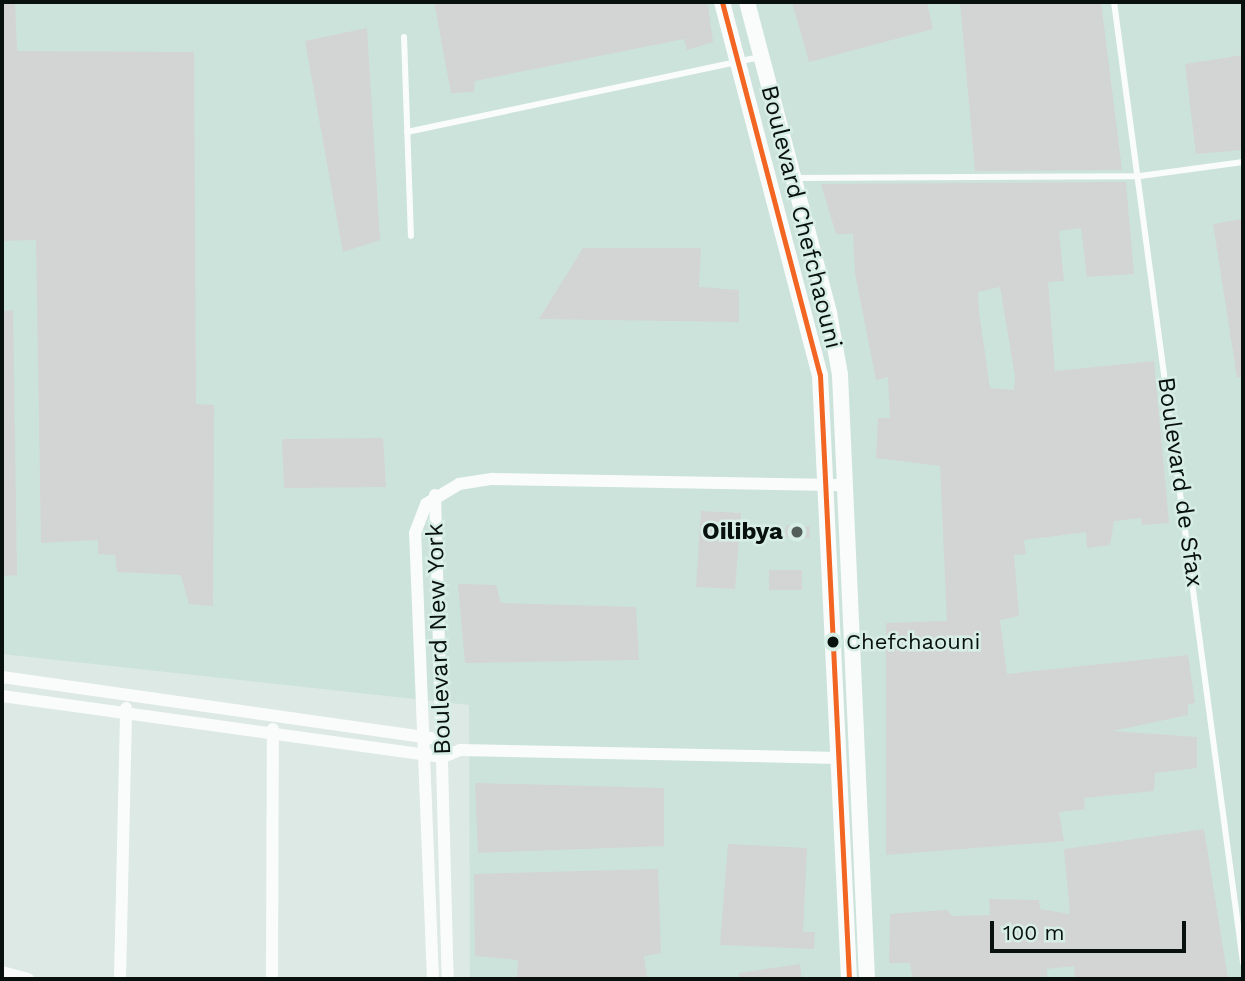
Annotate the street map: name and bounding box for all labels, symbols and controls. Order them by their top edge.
street label: Boulevard Chefchaouni [754,82,848,352]
street label: Boulevard de Sfax [1151,375,1209,589]
place label: Oilibya [702,518,783,546]
street label: Boulevard New York [421,522,457,756]
marker: Oilibya [789,524,805,540]
place label: Chefchaouni [846,629,980,655]
marker: Chefchaouni [826,635,840,649]
scale bar [993,908,1189,952]
text: 100 m [1003,920,1065,945]

